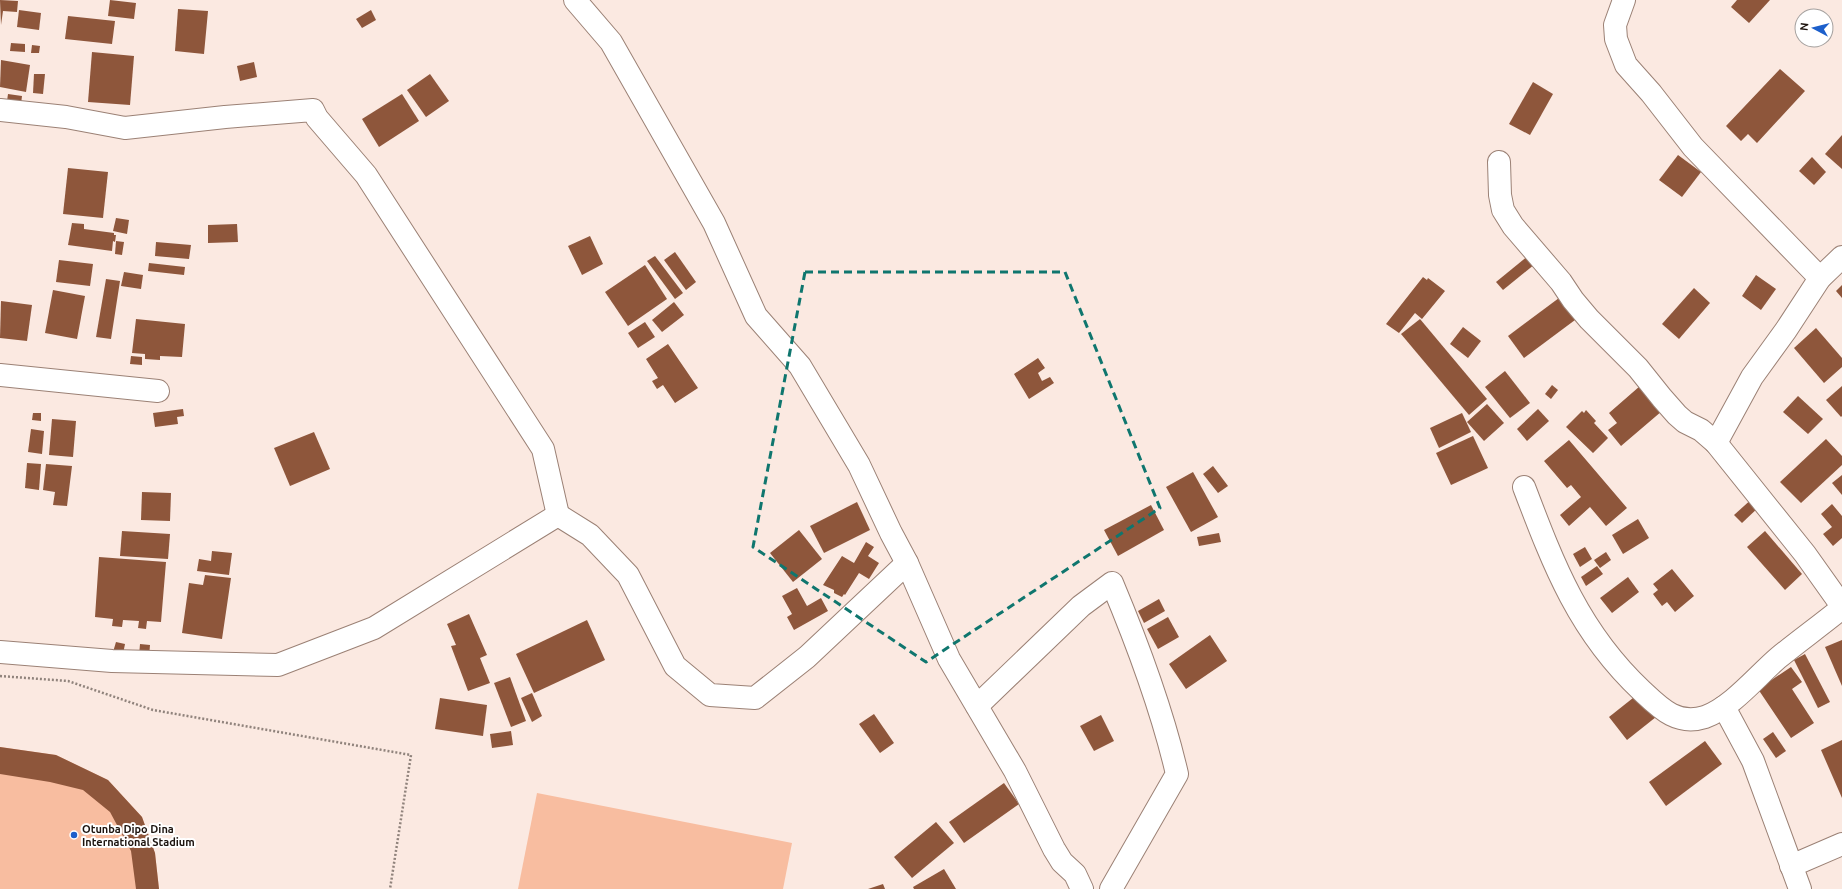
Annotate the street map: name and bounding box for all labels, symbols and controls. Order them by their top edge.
north arrow [1794,8,1834,48]
text: N [1798,22,1811,32]
place label: Otunba Dipo Dina International Stadium [82,823,195,848]
marker: Otunba Dipo Dina International Stadium [69,830,79,840]

